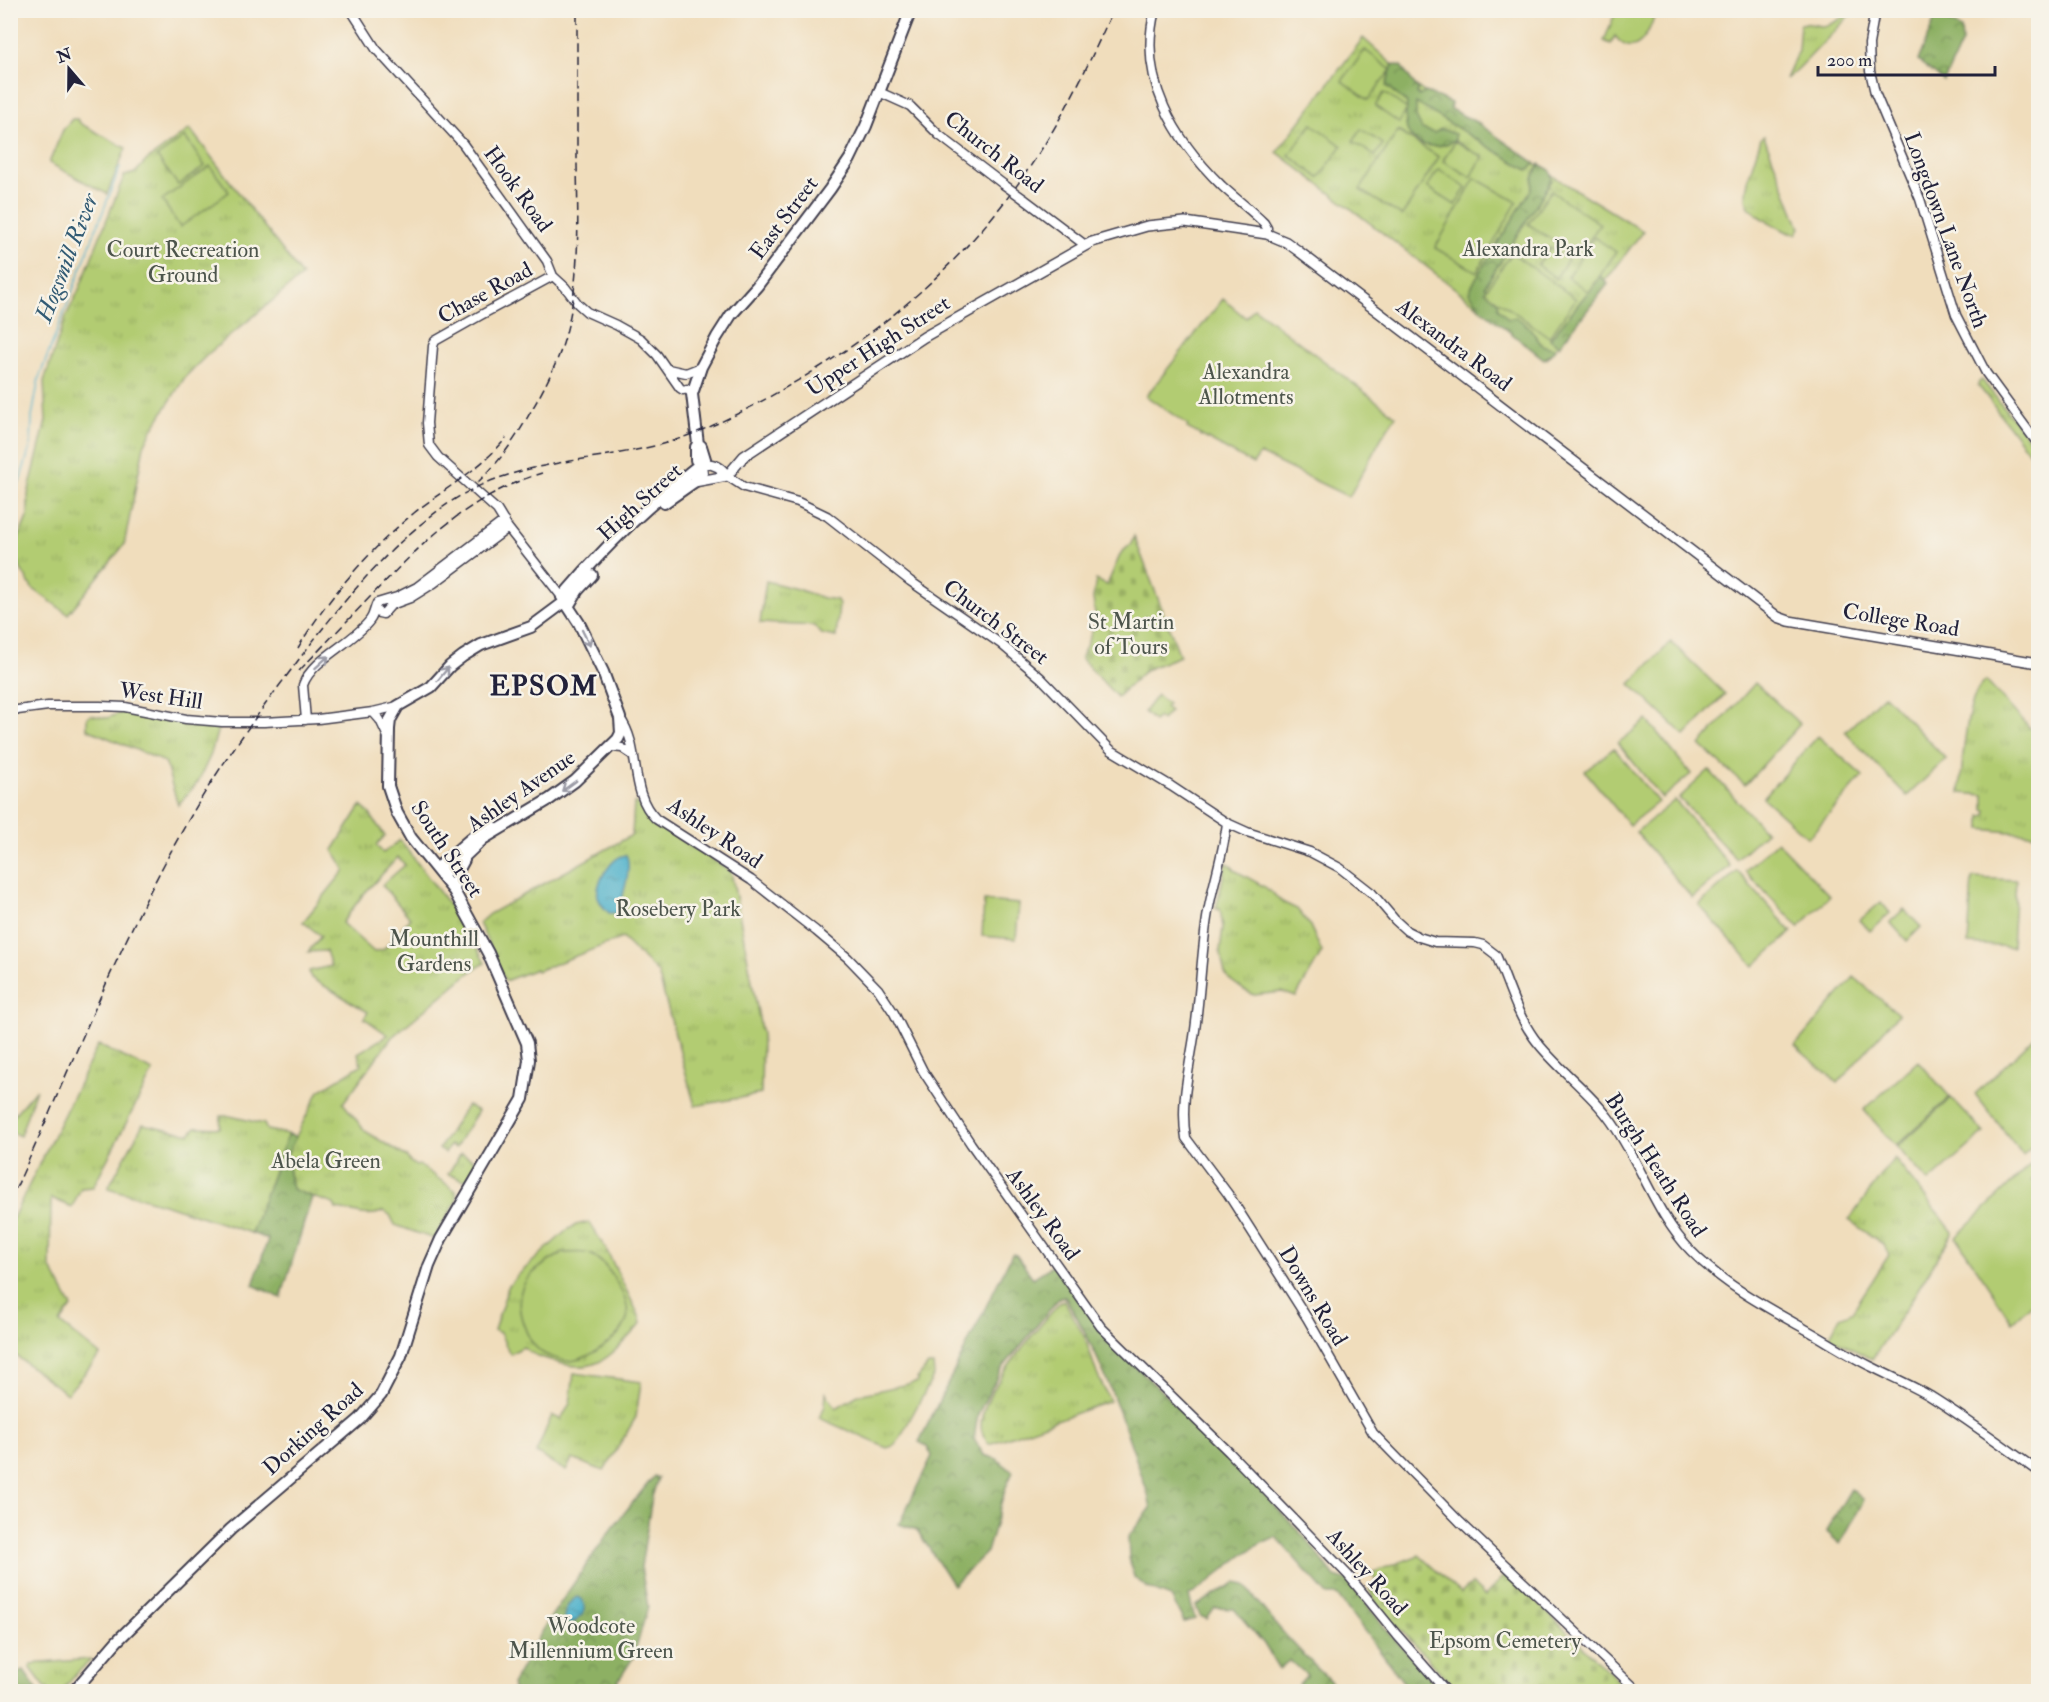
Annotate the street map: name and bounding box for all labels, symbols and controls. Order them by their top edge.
north arrow [39,39,99,99]
scale bar [1818,39,1995,77]
text: N [53,44,75,68]
text: 200 m [1827,49,1872,72]
street label: Church Road [939,105,1049,199]
street label: Longdown Lane North [1898,128,1995,332]
street label: Hook Road [477,140,559,238]
street label: East Street [744,171,824,265]
water label: Hogsmill River [28,188,106,328]
park label: Alexandra Park [1461,235,1594,263]
park label: Court Recreation Ground [107,236,259,289]
street label: Chase Road [433,255,537,330]
street label: Upper High Street [801,289,956,404]
street label: Alexandra Road [1390,292,1517,398]
park label: Alexandra Allotments [1198,358,1293,411]
street label: High Street [592,457,688,547]
street label: Church Street [938,573,1054,671]
street label: College Road [1841,597,1961,643]
park label: St Martin of Tours [1088,608,1174,661]
one-way arrow [581,629,593,647]
one-way arrow [315,655,330,669]
one-way arrow [436,666,449,682]
district label: EPSOM [489,669,599,704]
street label: West Hill [116,676,205,716]
street label: Ashley Avenue [461,743,581,839]
one-way arrow [561,779,577,792]
street label: Ashley Road [662,791,768,875]
street label: South Street [405,795,489,903]
park label: Rosebery Park [615,895,741,923]
park label: Mounthill Gardens [389,925,479,978]
street label: Burgh Heath Road [1599,1088,1713,1242]
park label: Abela Green [270,1147,381,1175]
street label: Ashley Road [999,1161,1086,1266]
street label: Downs Road [1272,1241,1354,1351]
street label: Dorking Road [257,1376,369,1481]
street label: Ashley Road [1320,1522,1414,1622]
park label: Woodcote Millennium Green [508,1612,674,1665]
park label: Epsom Cemetery [1429,1627,1582,1656]

